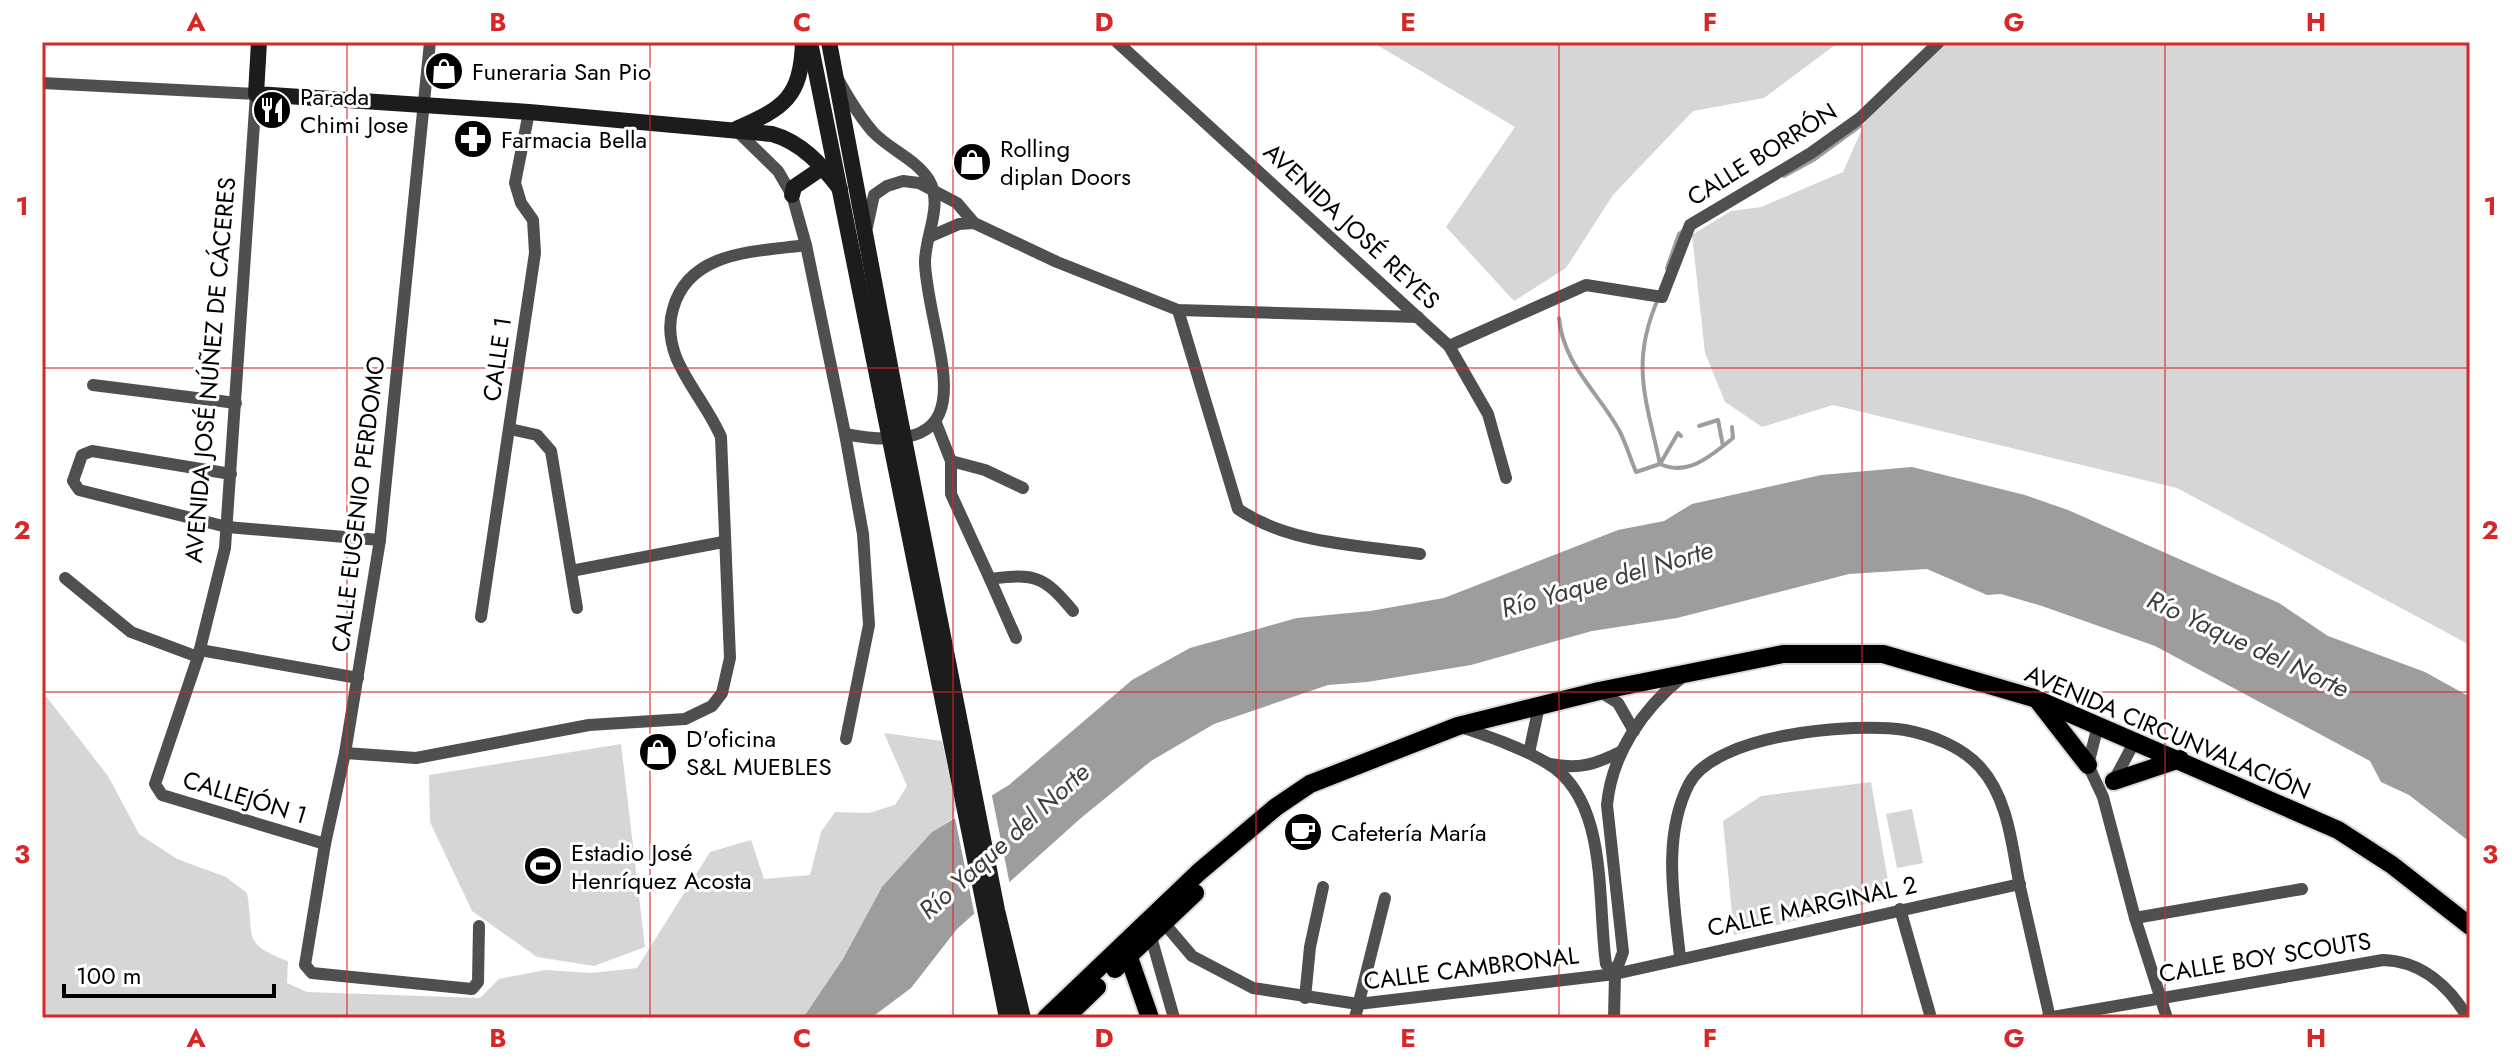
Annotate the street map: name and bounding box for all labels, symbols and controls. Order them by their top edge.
text: A [185,3,206,41]
text: B [489,3,507,41]
text: C [793,3,811,41]
text: D [1094,3,1114,41]
text: E [1400,3,1416,41]
text: F [1703,3,1717,41]
text: G [2003,3,2025,41]
text: H [2306,3,2326,41]
shop icon: Funeraria San Pio [423,50,465,92]
place label: Funeraria San Pio [472,54,651,89]
place label: Parada Chimi Jose [300,79,408,142]
restaurant icon: Parada Chimi Jose [251,89,293,131]
street label: CALLE BORRÓN [1680,94,1844,214]
pharmacy icon: Farmacia Bella [452,118,494,160]
place label: Farmacia Bella [501,122,647,157]
place label: Rolling diplan Doors [1000,131,1131,194]
street label: AVENIDA JOSÉ REYES [1256,135,1448,317]
shop icon: Rolling diplan Doors [951,141,993,183]
street label: AVENIDA JOSÉ NÚÑEZ DE CÁCERES [176,176,244,564]
text: 1 [15,187,29,225]
text: 1 [2483,187,2497,225]
street label: CALLE 1 [474,315,520,403]
street label: CALLE EUGENIO PERDOMO [322,354,394,654]
text: 2 [13,511,31,549]
text: 2 [2481,511,2499,549]
water label: Río Yaque del Norte [1497,531,1717,627]
water label: Río Yaque del Norte [2141,581,2355,707]
street label: AVENIDA CIRCUNVALACIÓN [2020,656,2316,808]
place label: D'oficina S&L MUEBLES [686,721,832,784]
shop icon: D'oficina S&L MUEBLES [637,731,679,773]
water label: Río Yaque del Norte [910,754,1098,928]
street label: CALLEJÓN 1 [179,762,311,832]
cafe icon: Cafetería María [1282,811,1324,853]
place label: Cafetería María [1331,815,1487,850]
text: 3 [14,835,30,873]
place label: Estadio José Henríquez Acosta [571,835,752,898]
text: 3 [2482,835,2498,873]
sports icon: Estadio José Henríquez Acosta [522,845,564,887]
street label: CALLE MARGINAL 2 [1704,867,1920,945]
street label: CALLE BOY SCOUTS [2157,923,2373,991]
street label: CALLE CAMBRONAL [1362,937,1581,999]
scale bar [64,948,274,998]
text: 100 m [76,958,142,993]
text: A [185,1019,206,1057]
text: B [489,1019,507,1057]
text: C [793,1019,811,1057]
text: D [1094,1019,1114,1057]
text: E [1400,1019,1416,1057]
text: F [1703,1019,1717,1057]
text: G [2003,1019,2025,1057]
text: H [2306,1019,2326,1057]

